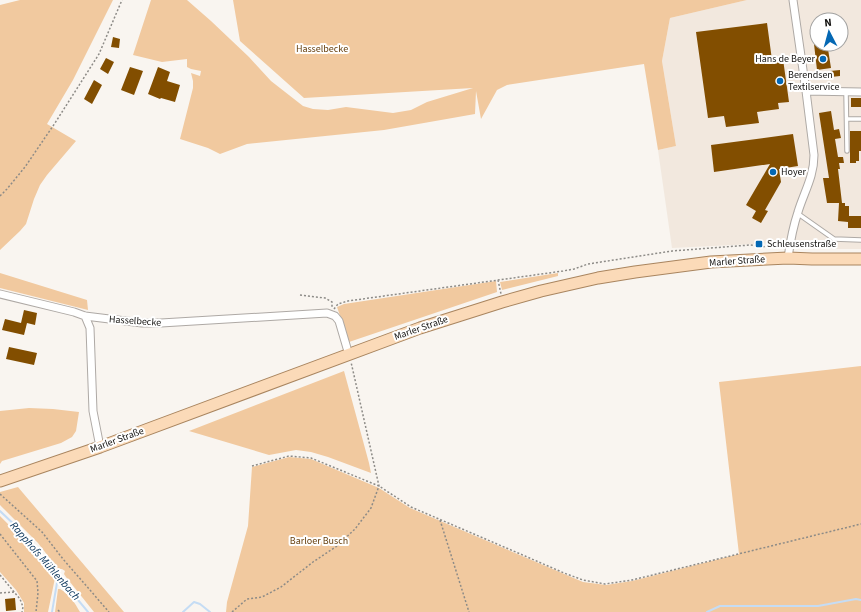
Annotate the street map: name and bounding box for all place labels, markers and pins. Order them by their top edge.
place label: Hans de Beyer [755,52,816,66]
marker: Hans de Beyer [818,54,828,64]
place label: Berendsen Textilservice [788,68,840,94]
marker: Berendsen Textilservice [775,76,785,86]
place label: Hoyer [781,165,806,179]
marker: Hoyer [768,167,778,177]
place label: Schleusenstraße [767,237,836,251]
marker: Schleusenstraße [754,239,764,249]

